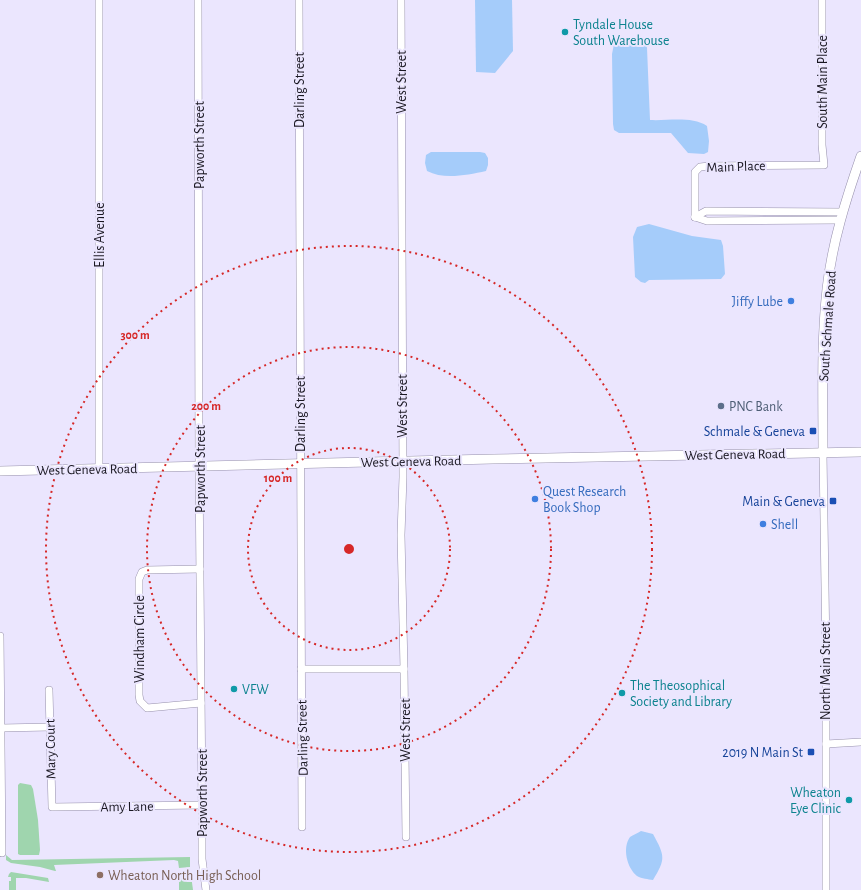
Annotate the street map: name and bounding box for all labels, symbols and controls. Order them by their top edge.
place label: Tyndale House South Warehouse [573,18,669,48]
marker: Tyndale House South Warehouse [560,27,570,37]
street label: South Main Place [816,35,830,129]
street label: West Street [395,50,409,114]
street label: Darling Street [293,51,307,128]
street label: Papworth Street [193,101,207,189]
street label: Main Place [706,159,766,175]
street label: Ellis Avenue [93,202,107,268]
street label: South Schmale Road [817,270,839,382]
place label: Jiffy Lube [732,295,783,309]
marker: Jiffy Lube [786,296,796,306]
text: 300 m [120,329,150,341]
street label: West Street [396,374,410,438]
street label: Darling Street [294,375,308,452]
text: 200 m [191,400,221,412]
place label: PNC Bank [729,400,783,414]
marker: PNC Bank [716,401,726,411]
street label: Papworth Street [194,425,208,513]
place label: Schmale & Geneva [704,425,806,439]
marker: Schmale & Geneva [808,426,818,436]
street label: West Geneva Road [684,447,786,463]
street label: West Geneva Road [360,454,462,470]
street label: West Geneva Road [36,462,138,478]
text: 100 m [264,472,292,484]
place label: Quest Research Book Shop [543,485,626,515]
marker: Quest Research Book Shop [530,494,540,504]
place label: Main & Geneva [742,495,826,509]
marker: Main & Geneva [828,496,838,506]
place label: Shell [771,518,798,532]
marker: Shell [758,519,768,529]
centre of rings [342,542,356,556]
street label: Windham Circle [133,595,147,683]
street label: North Main Street [819,622,833,720]
place label: The Theosophical Society and Library [630,679,732,709]
place label: VFW [242,683,269,697]
marker: VFW [229,684,239,694]
marker: The Theosophical Society and Library [617,688,627,698]
street label: West Street [399,698,413,762]
street label: Darling Street [295,699,311,776]
street label: Mary Court [43,718,59,779]
place label: 2019 N Main St [722,746,804,760]
marker: 2019 N Main St [806,747,816,757]
street label: Papworth Street [196,749,210,837]
place label: Wheaton Eye Clinic [790,786,842,816]
marker: Wheaton Eye Clinic [844,795,854,805]
street label: Amy Lane [100,800,154,814]
place label: Wheaton North High School [108,869,261,883]
marker: Wheaton North High School [95,870,105,880]

